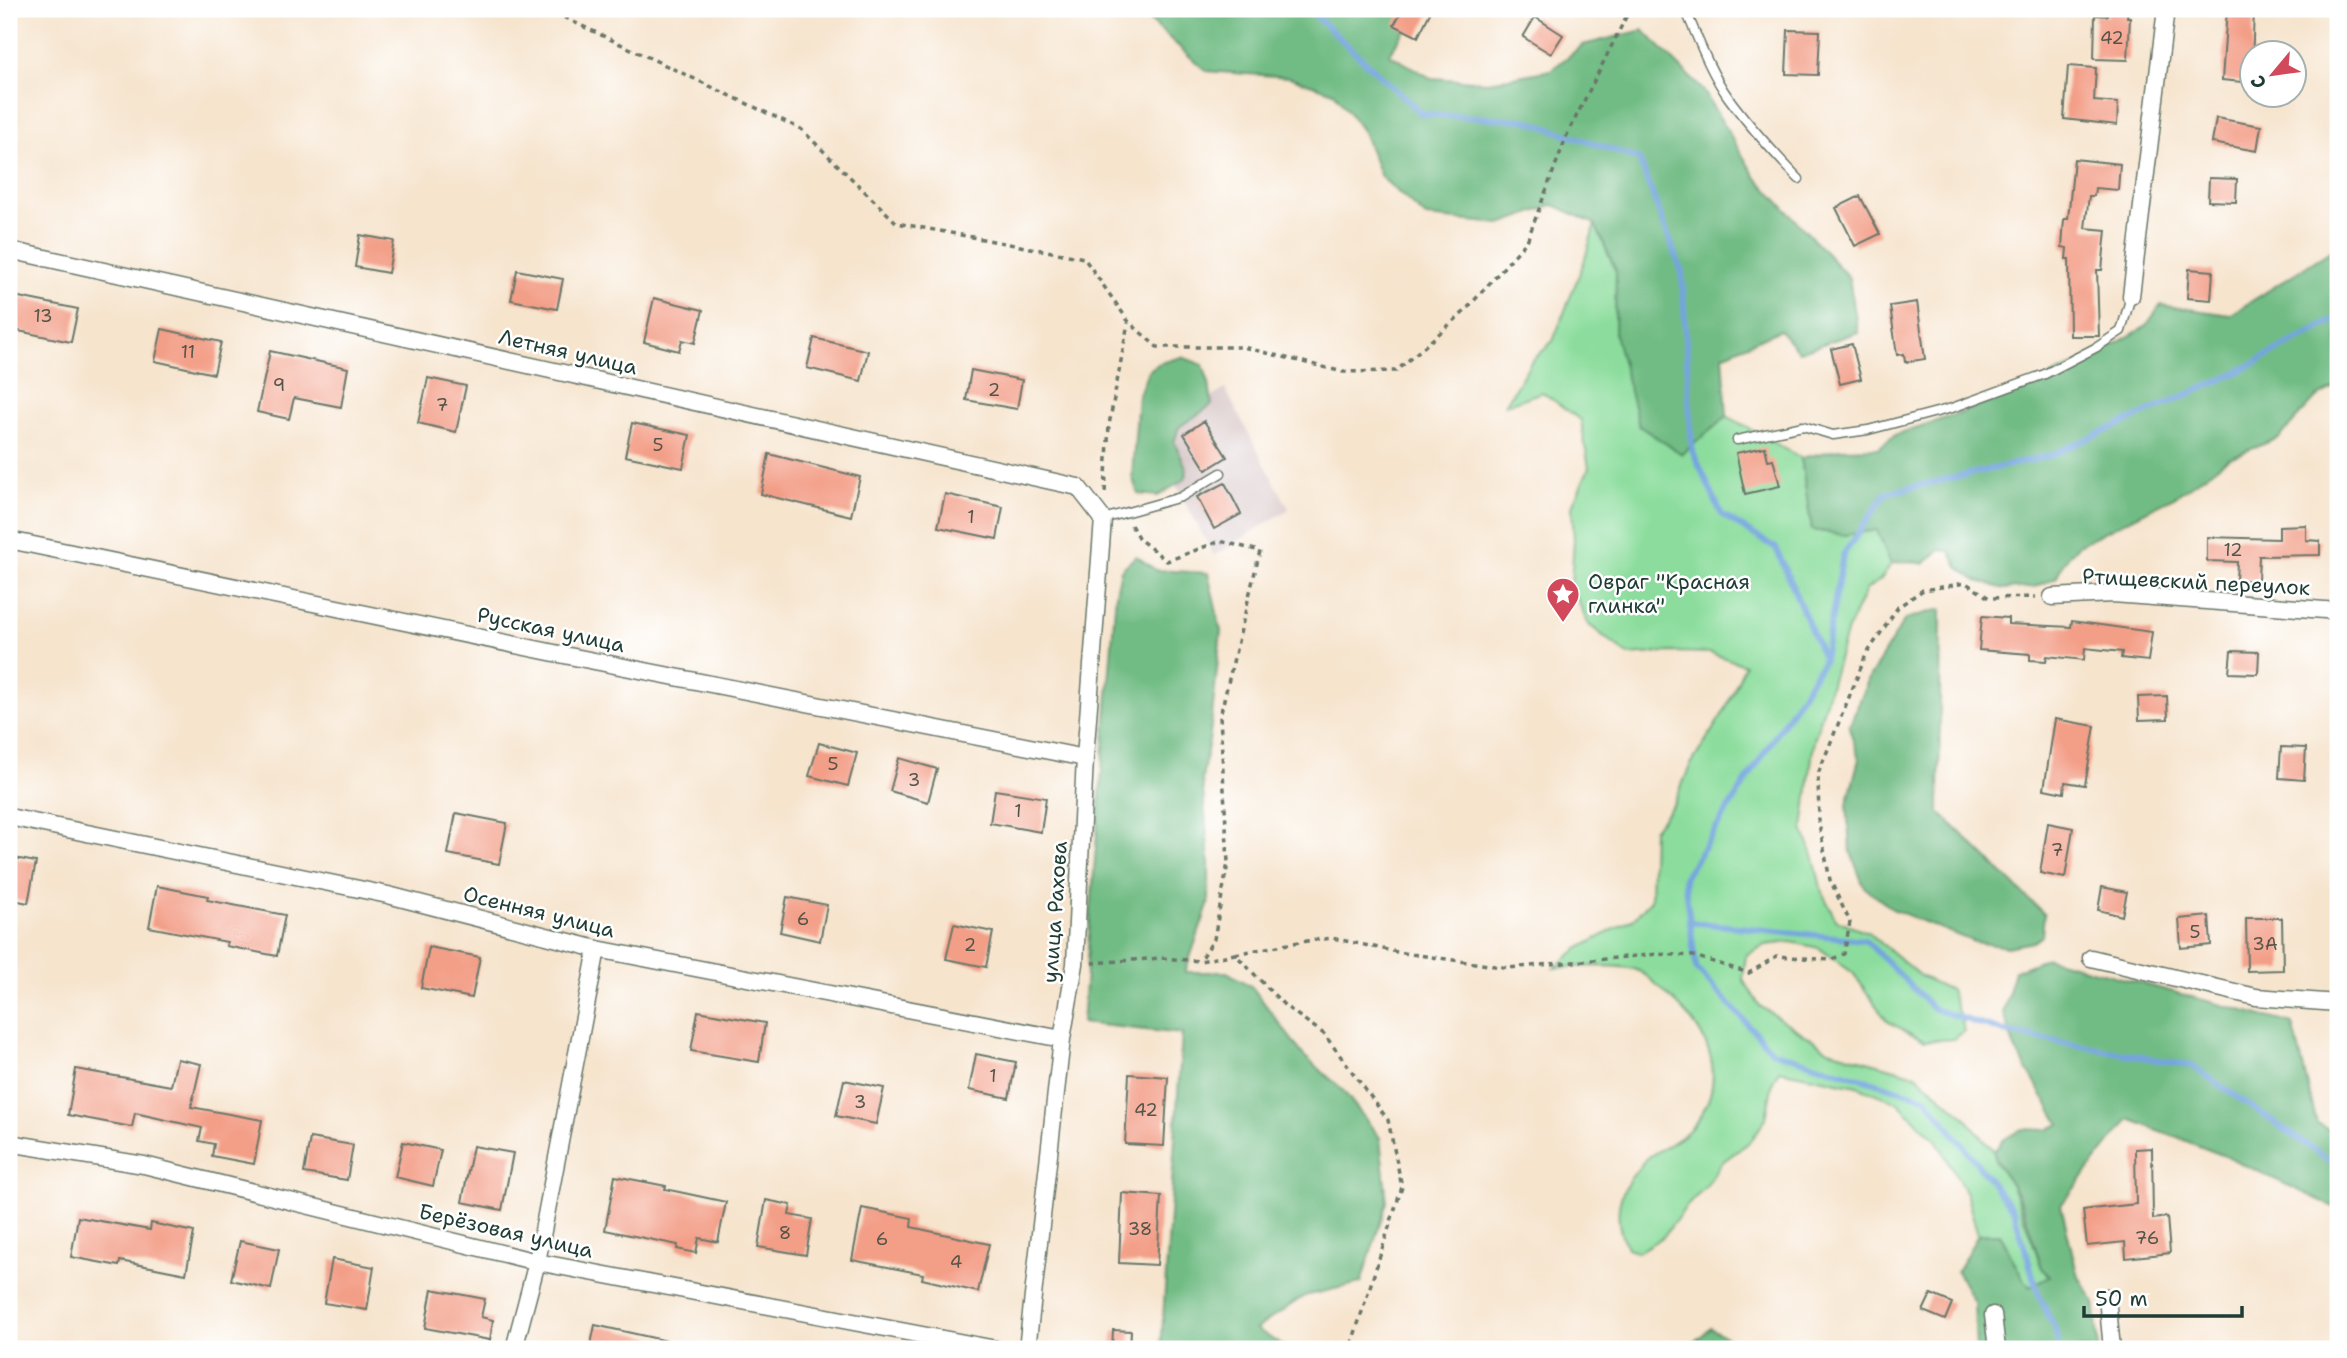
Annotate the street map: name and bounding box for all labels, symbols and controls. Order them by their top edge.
house number: 42 [2100,26,2124,50]
north arrow [2238,38,2308,108]
text: С [2245,71,2272,93]
house number: 13 [33,304,53,328]
street label: Летняя улица [496,322,640,382]
house number: 11 [181,340,195,364]
house number: 9 [273,373,285,397]
house number: 2 [988,378,1000,402]
house number: 7 [436,393,448,417]
house number: 5 [652,433,664,457]
house number: 1 [967,505,975,529]
house number: 12 [2223,538,2243,562]
street label: Ртищевский переулок [2081,562,2311,602]
place label: Овраг "Красная глинка" [1588,568,1750,620]
place icon: Овраг "Красная глинка" [1544,575,1582,624]
street label: Русская улица [475,601,627,659]
house number: 5 [827,752,839,776]
house number: 3 [908,768,920,792]
house number: 1 [1014,799,1022,823]
house number: 7 [2051,838,2063,862]
street label: улица Рахова [1036,840,1074,984]
street label: Осенняя улица [460,880,618,944]
house number: 6 [797,907,809,931]
house number: 5 [2189,920,2201,944]
house number: 3А [2252,932,2278,956]
house number: 2 [964,933,976,957]
house number: 1 [989,1064,997,1088]
house number: 3 [854,1090,866,1114]
house number: 42 [1134,1098,1158,1122]
street label: Берёзовая улица [416,1197,596,1265]
house number: 38 [1128,1217,1152,1241]
house number: 8 [779,1221,791,1245]
house number: 76 [2135,1226,2159,1250]
house number: 6 [876,1227,888,1251]
house number: 4 [950,1250,962,1274]
scale bar [2084,1274,2242,1318]
text: 50 m [2095,1285,2148,1313]

